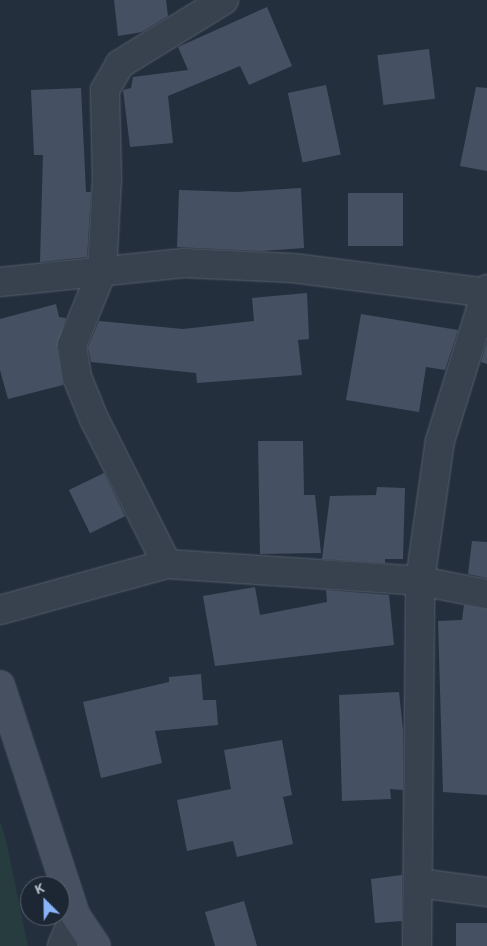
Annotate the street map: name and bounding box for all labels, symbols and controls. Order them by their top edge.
north arrow [20,876,70,926]
text: K [32,878,47,897]

